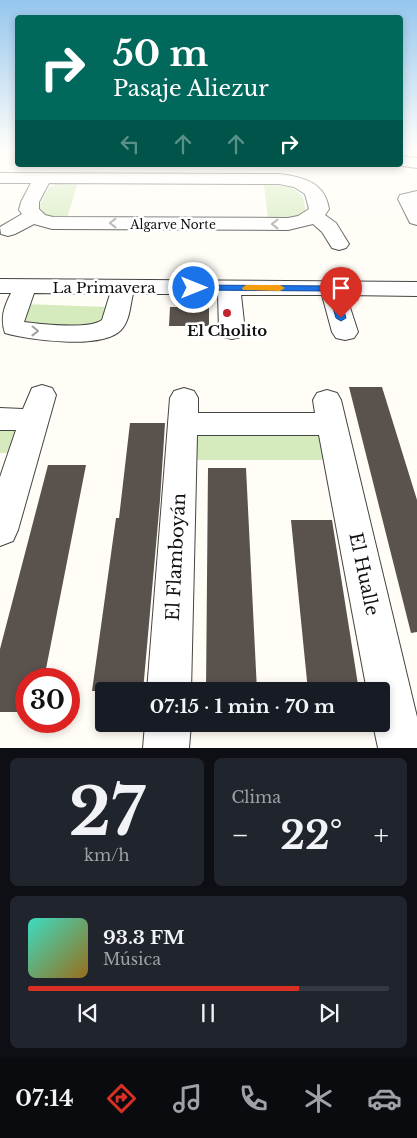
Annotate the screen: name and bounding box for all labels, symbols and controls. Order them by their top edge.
text: 50 m [113,32,208,75]
icon: right [30,35,95,100]
text: Pasaje Aliezur [113,75,269,102]
icon: left [116,130,144,158]
icon: ahead [169,130,197,158]
icon: ahead [222,130,250,158]
icon: right [275,130,303,158]
street label: Algarve Norte [129,217,216,232]
one-way arrow [109,218,116,228]
one-way arrow [271,219,279,229]
position arrow [167,261,219,313]
pin [320,267,362,318]
icon: arrive [327,274,355,302]
street label: La Primavera [53,278,156,297]
marker: El Cholito [221,307,233,319]
place label: El Cholito [187,321,267,340]
one-way arrow [32,326,39,336]
street label: El Flamboyán [162,492,190,622]
street label: El Hualle [344,530,384,618]
speed limit sign: 30 [15,668,80,733]
text: 07:15 · 1 min · 70 m [150,695,335,718]
text: 27 [69,772,145,853]
text: Clima [232,787,281,807]
text: 22° [280,812,343,859]
text: − [232,818,249,853]
text: + [374,818,389,853]
text: km/h [84,845,129,865]
text: 93.3 FM [103,926,185,949]
text: Música [103,949,161,969]
icon: previous [74,999,102,1027]
icon: pause [194,999,222,1027]
icon: next [315,999,343,1027]
icon: directions [104,1081,139,1116]
icon: music [170,1081,205,1116]
icon: phone [236,1081,271,1116]
icon: climate [301,1081,336,1116]
icon: car [367,1081,402,1116]
text: 07:14 [15,1085,74,1112]

